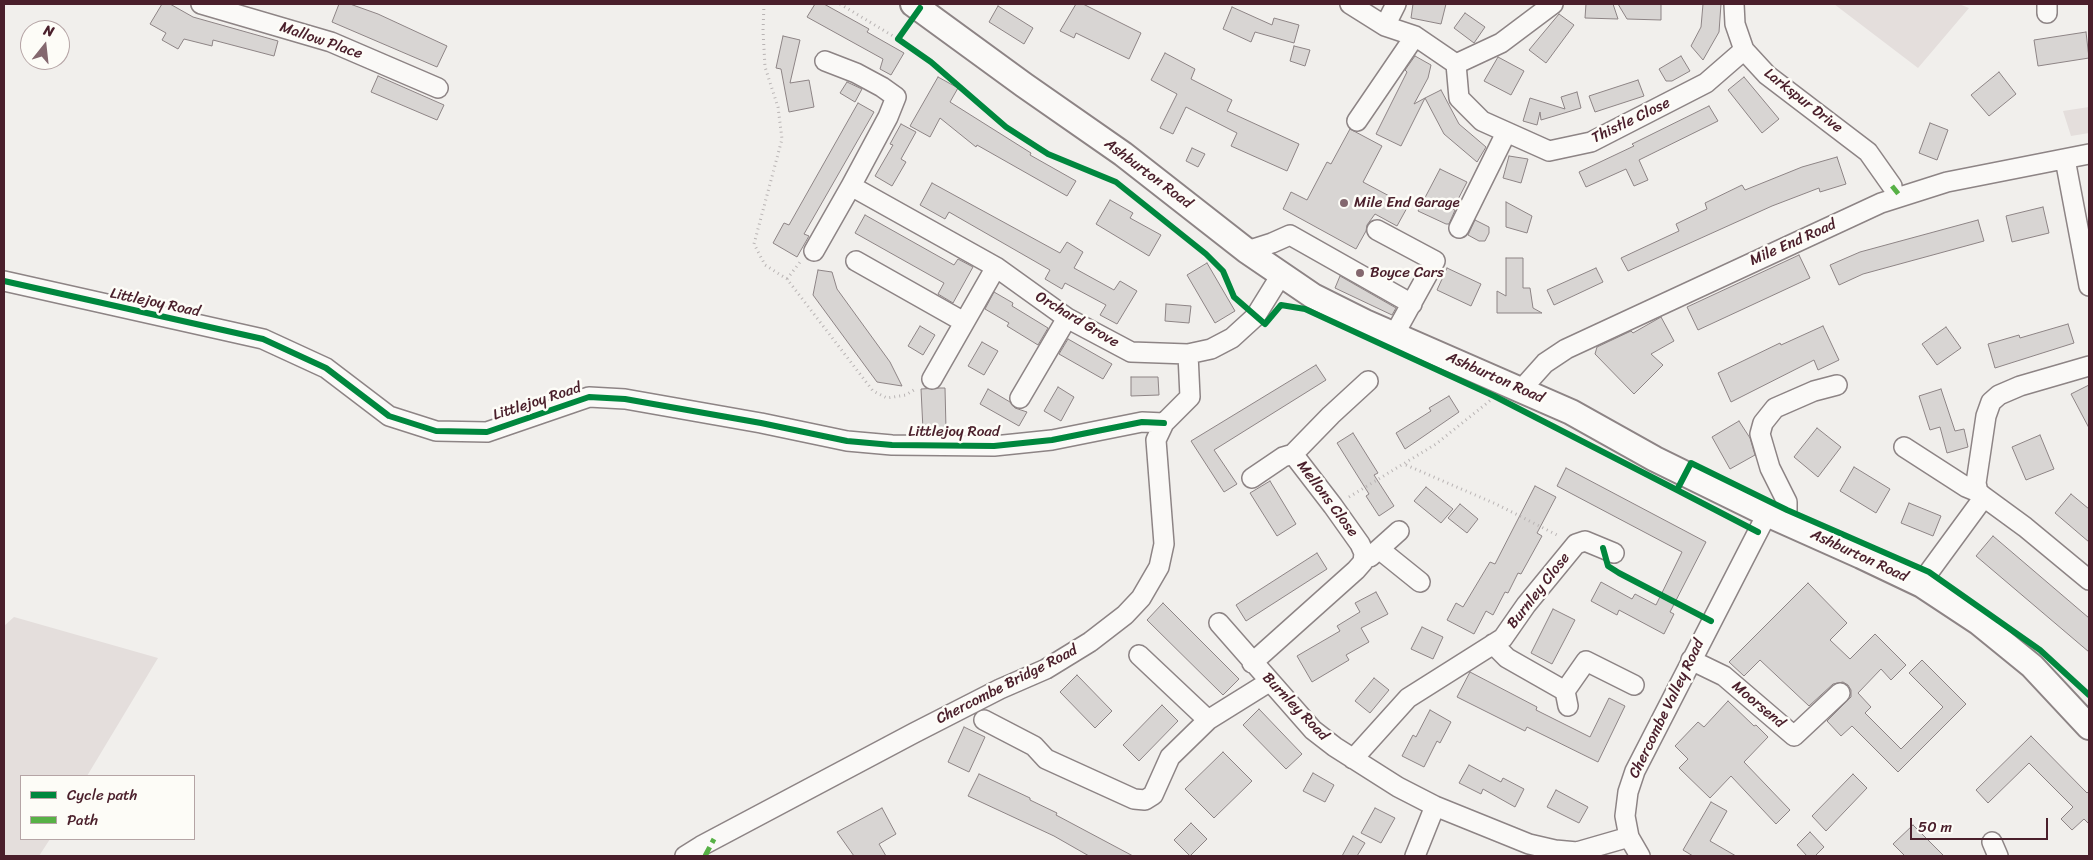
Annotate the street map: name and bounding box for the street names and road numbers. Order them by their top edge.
street label: Mallow Place [277,18,365,64]
street label: Larkspur Drive [1760,65,1846,137]
street label: Thistle Close [1589,94,1673,148]
street label: Ashburton Road [1101,135,1195,213]
street label: Mile End Road [1747,216,1839,270]
street label: Littlejoy Road [108,285,202,321]
street label: Orchard Grove [1032,288,1122,352]
street label: Ashburton Road [1443,348,1547,408]
street label: Littlejoy Road [491,379,583,425]
street label: Littlejoy Road [908,423,1000,441]
street label: Mellons Close [1292,457,1362,541]
street label: Ashburton Road [1808,526,1910,586]
street label: Burnley Close [1504,549,1574,633]
street label: Chercombe Valley Road [1626,637,1708,781]
street label: Chercombe Bridge Road [933,642,1081,728]
street label: Burnley Road [1258,669,1332,745]
street label: Moorsend [1728,678,1788,732]

